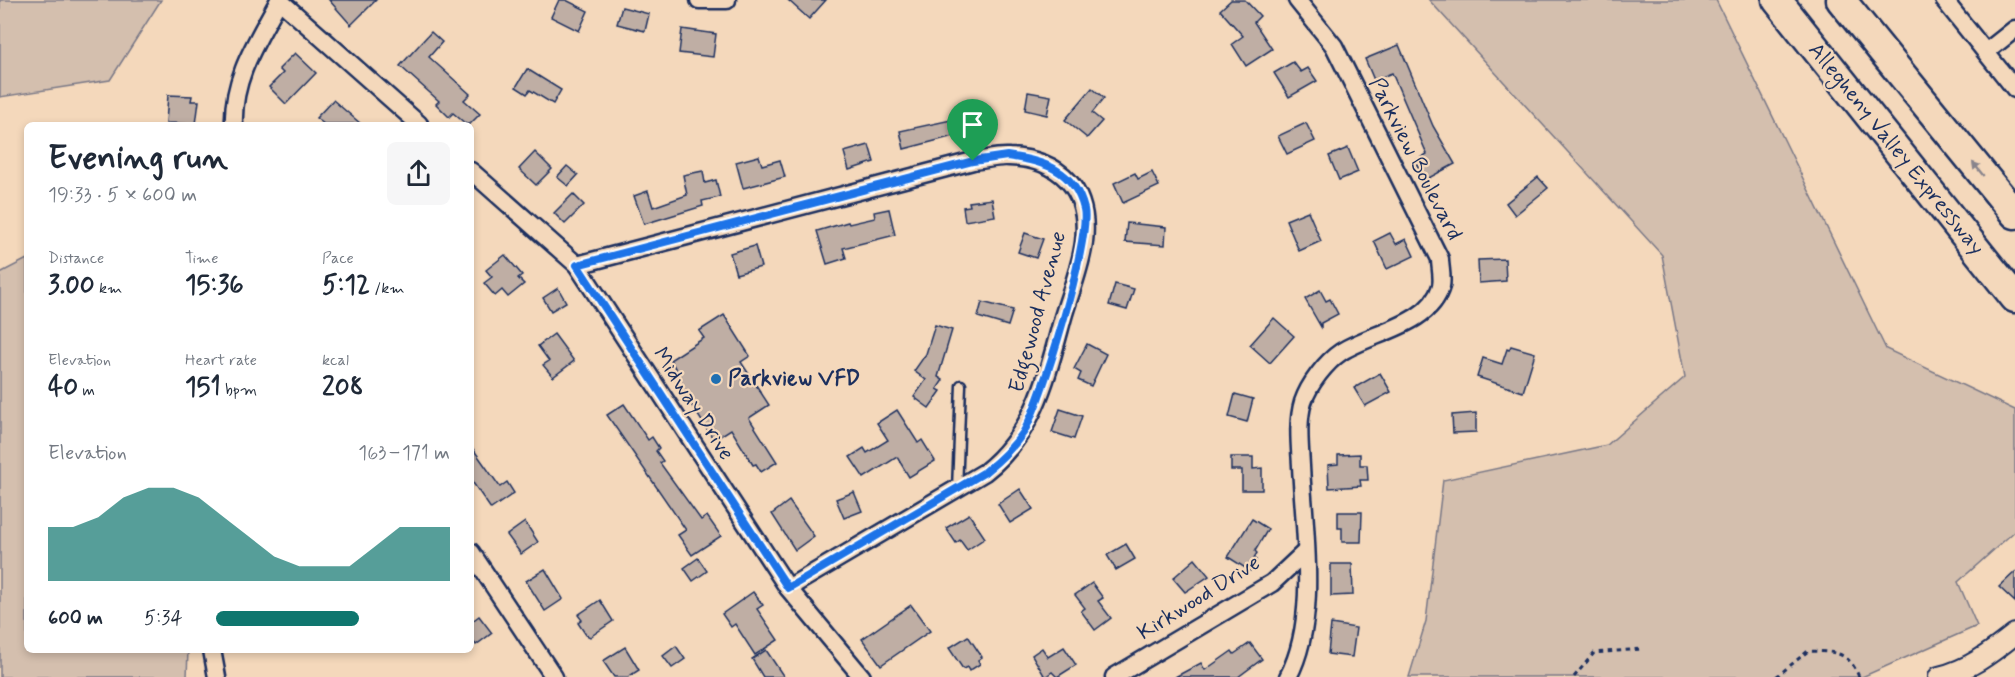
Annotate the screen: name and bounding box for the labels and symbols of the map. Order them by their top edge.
street label: Allegheny Valley Expressway [1799,37,1990,263]
street label: Parkview Boulevard [1362,73,1468,245]
pin [947,99,998,161]
one-way arrow [1972,161,1985,177]
street label: Edgewood Avenue [1003,228,1076,397]
street label: Midway Drive [646,342,740,466]
place label: Parkview VFD [728,365,860,393]
marker: Parkview VFD [709,372,723,386]
street label: Kirkwood Drive [1132,549,1266,647]

